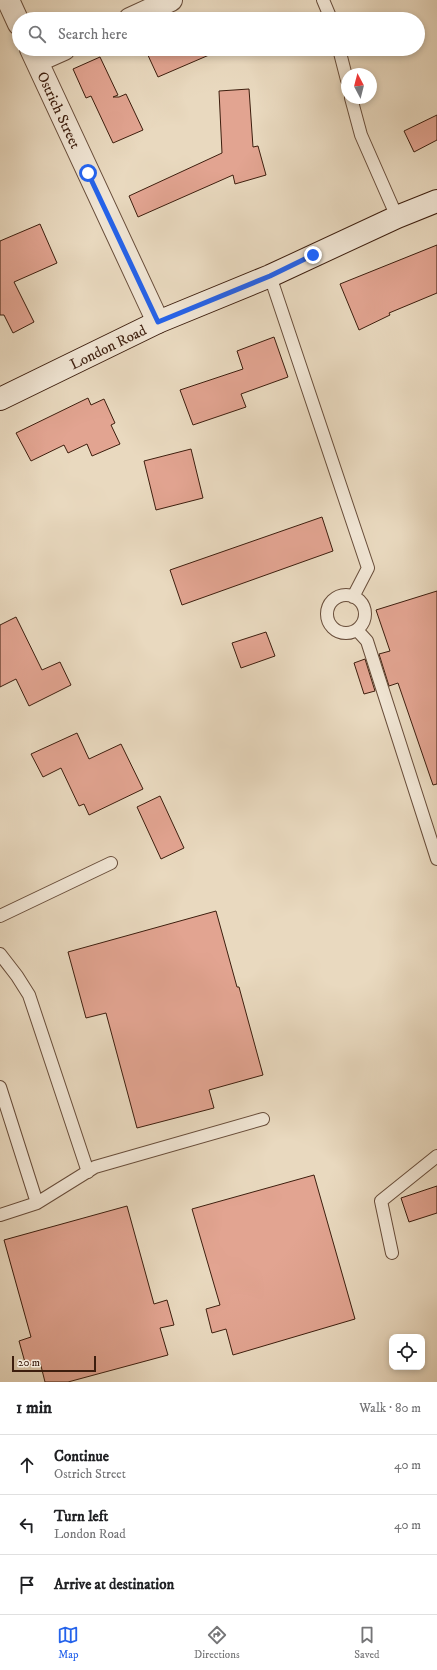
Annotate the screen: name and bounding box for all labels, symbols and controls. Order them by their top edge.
search box [12,12,425,56]
icon: search [26,23,48,45]
text: Search here [58,25,127,44]
north arrow [341,68,377,104]
street label: Ostrich Street [32,69,85,152]
route start [79,164,97,182]
route end [304,246,322,264]
street label: London Road [67,321,150,374]
map controls [389,1334,425,1370]
button: locate [389,1334,425,1370]
scale bar [12,1354,96,1373]
text: 20 m [18,1356,40,1370]
text: 1 min [16,1397,52,1419]
text: Walk · 80 m [359,1400,421,1416]
text: Continue [54,1447,109,1466]
icon: ahead [16,1454,38,1476]
text: 40 m [394,1457,421,1473]
text: Ostrich Street [54,1466,126,1482]
text: Turn left [54,1507,108,1526]
icon: left [16,1514,38,1536]
text: 40 m [394,1517,421,1533]
text: London Road [54,1526,126,1542]
icon: arrive [16,1574,38,1596]
text: Arrive at destination [54,1575,174,1594]
tab: Map [57,1624,79,1662]
tab: Directions [194,1624,240,1662]
tab: Saved [354,1624,380,1662]

